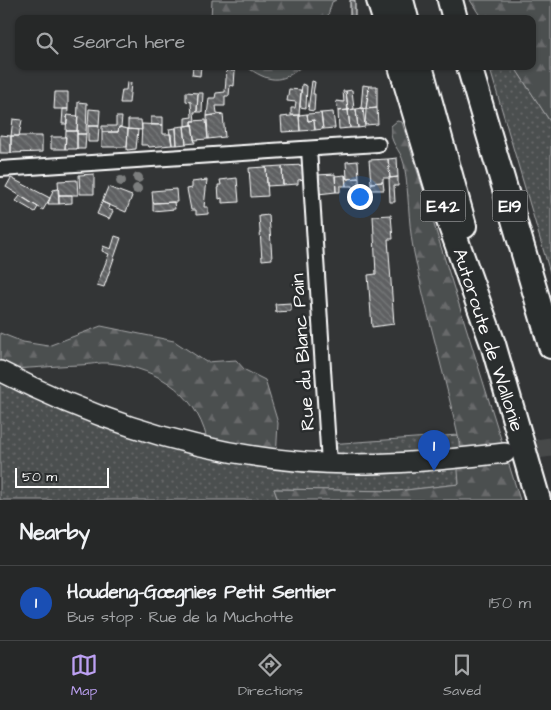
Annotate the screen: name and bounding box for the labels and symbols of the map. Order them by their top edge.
your location [347,184,373,210]
road number: E42 [420,190,466,222]
road number: E19 [492,190,528,222]
street label: Autoroute de Wallonie [446,245,530,435]
street label: Rue du Blanc Pain [284,272,322,432]
pin: 1 [418,430,450,471]
scale bar [15,465,109,488]

